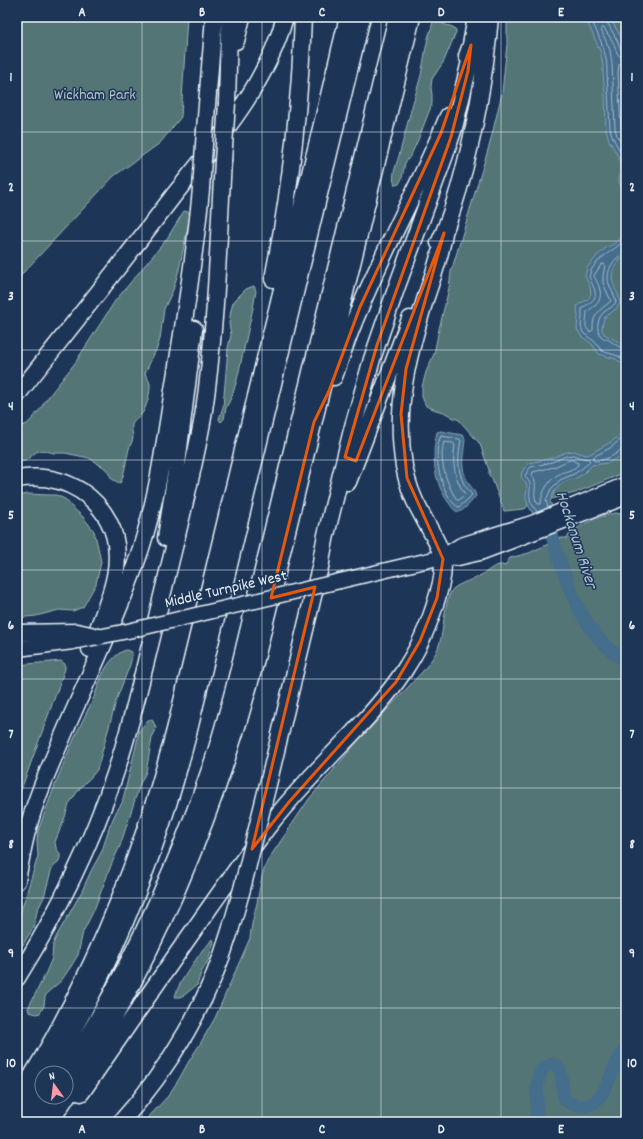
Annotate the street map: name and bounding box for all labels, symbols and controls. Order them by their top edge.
text: A [78,4,86,23]
text: B [199,4,205,23]
text: C [319,4,326,23]
text: D [438,4,445,23]
text: E [558,4,565,23]
text: 1 [10,69,13,88]
text: 1 [631,69,634,88]
park label: Wickham Park [54,84,136,107]
text: 2 [8,179,14,198]
text: 2 [629,179,635,198]
text: 3 [8,288,14,307]
text: 3 [629,288,635,307]
text: 4 [8,398,14,417]
text: 4 [629,398,635,417]
water label: Hockanum River [548,488,603,593]
text: 5 [8,507,14,526]
text: 5 [629,507,635,526]
street label: Middle Turnpike West [163,565,290,615]
text: 6 [8,617,15,636]
text: 6 [629,617,636,636]
text: 7 [9,726,14,745]
text: 7 [630,726,635,745]
text: 8 [8,836,14,855]
text: 8 [629,836,635,855]
text: 9 [8,945,14,964]
text: 9 [629,945,635,964]
text: 10 [6,1055,16,1074]
text: 10 [627,1055,637,1074]
north arrow [34,1065,74,1105]
text: N [47,1069,57,1086]
text: A [78,1121,86,1139]
text: B [199,1121,205,1139]
text: C [319,1121,326,1139]
text: D [438,1121,445,1139]
text: E [558,1121,565,1139]

